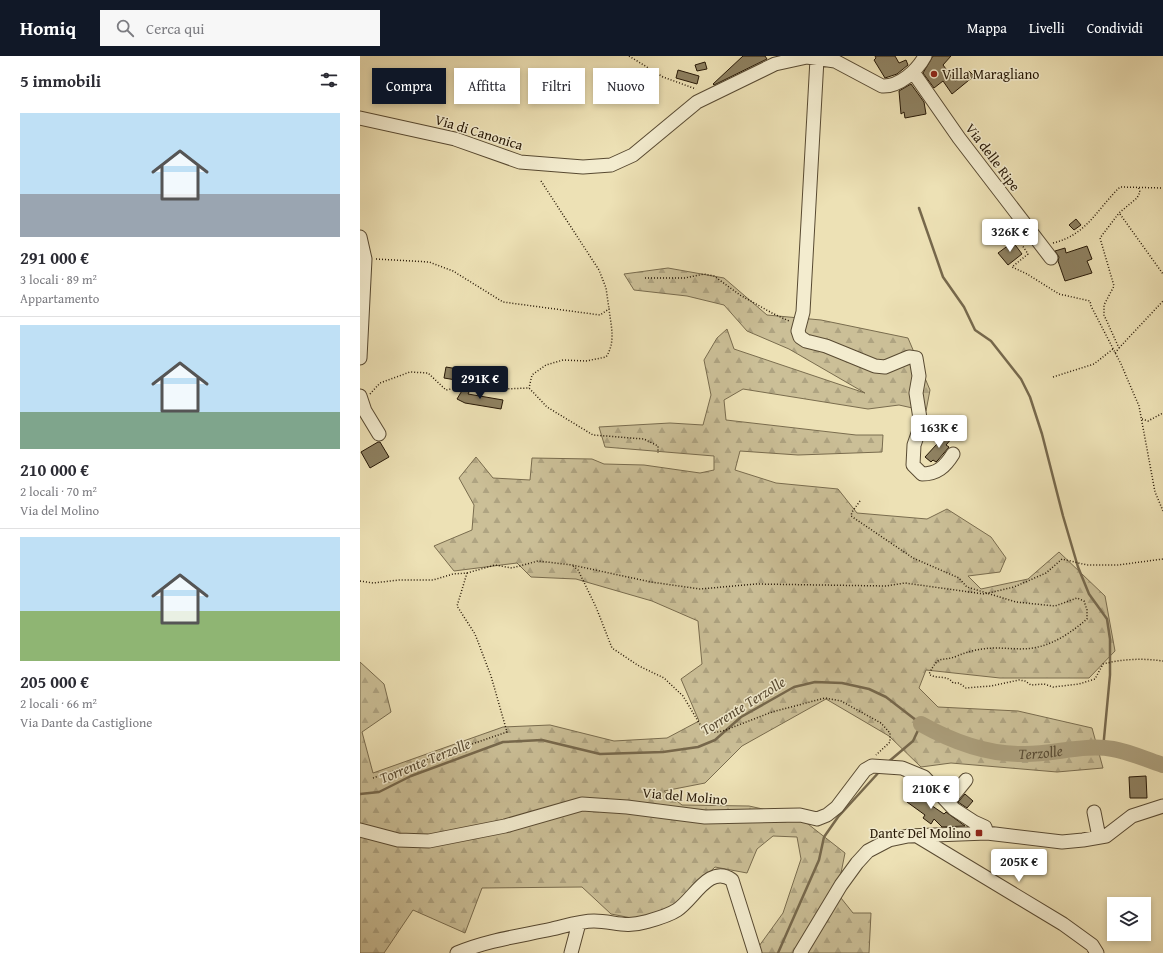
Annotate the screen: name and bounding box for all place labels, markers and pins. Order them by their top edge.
place label: Villa Maragliano [942,64,1039,84]
marker: Villa Maragliano [929,69,939,79]
pin: 326K € [977,219,1043,253]
pin: 291K € [447,366,513,400]
pin: 163K € [906,415,972,449]
pin: 210K € [898,776,964,810]
place label: Dante Del Molino [870,823,971,843]
marker: Dante Del Molino [974,828,984,838]
pin: 205K € [986,849,1052,883]

